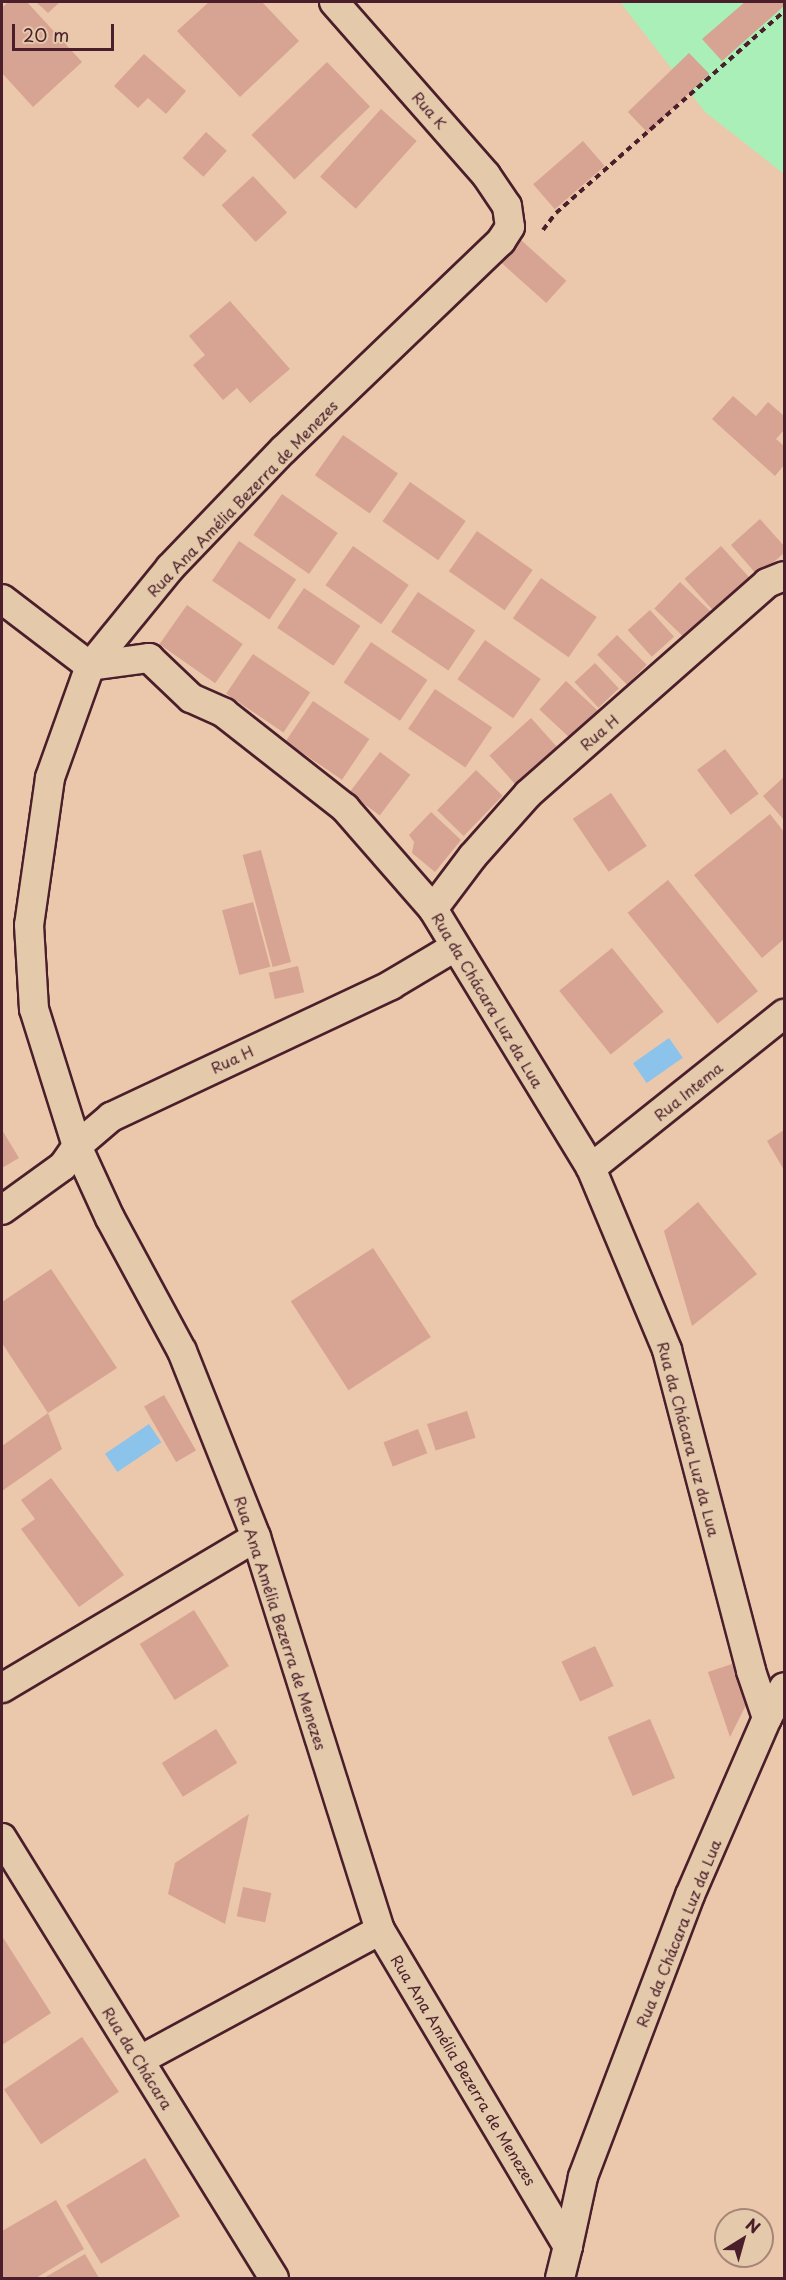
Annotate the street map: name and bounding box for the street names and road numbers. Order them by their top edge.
street label: Rua K [409,88,451,132]
street label: Rua Ana Amélia Bezerra de Menezes [143,396,341,600]
street label: Rua H [576,710,622,754]
street label: Rua da Chácara Luz da Lua [428,909,548,1091]
street label: Rua H [208,1041,256,1077]
street label: Rua Intema [650,1058,726,1124]
street label: Rua da Chácara Luz da Lua [654,1339,724,1539]
street label: Rua Ana Amélia Bezerra de Menezes [231,1494,331,1752]
street label: Rua da Chácara Luz da Lua [632,1836,724,2030]
street label: Rua Ana Amélia Bezerra de Menezes [388,1951,540,2189]
street label: Rua da Chácara [99,2003,177,2113]

